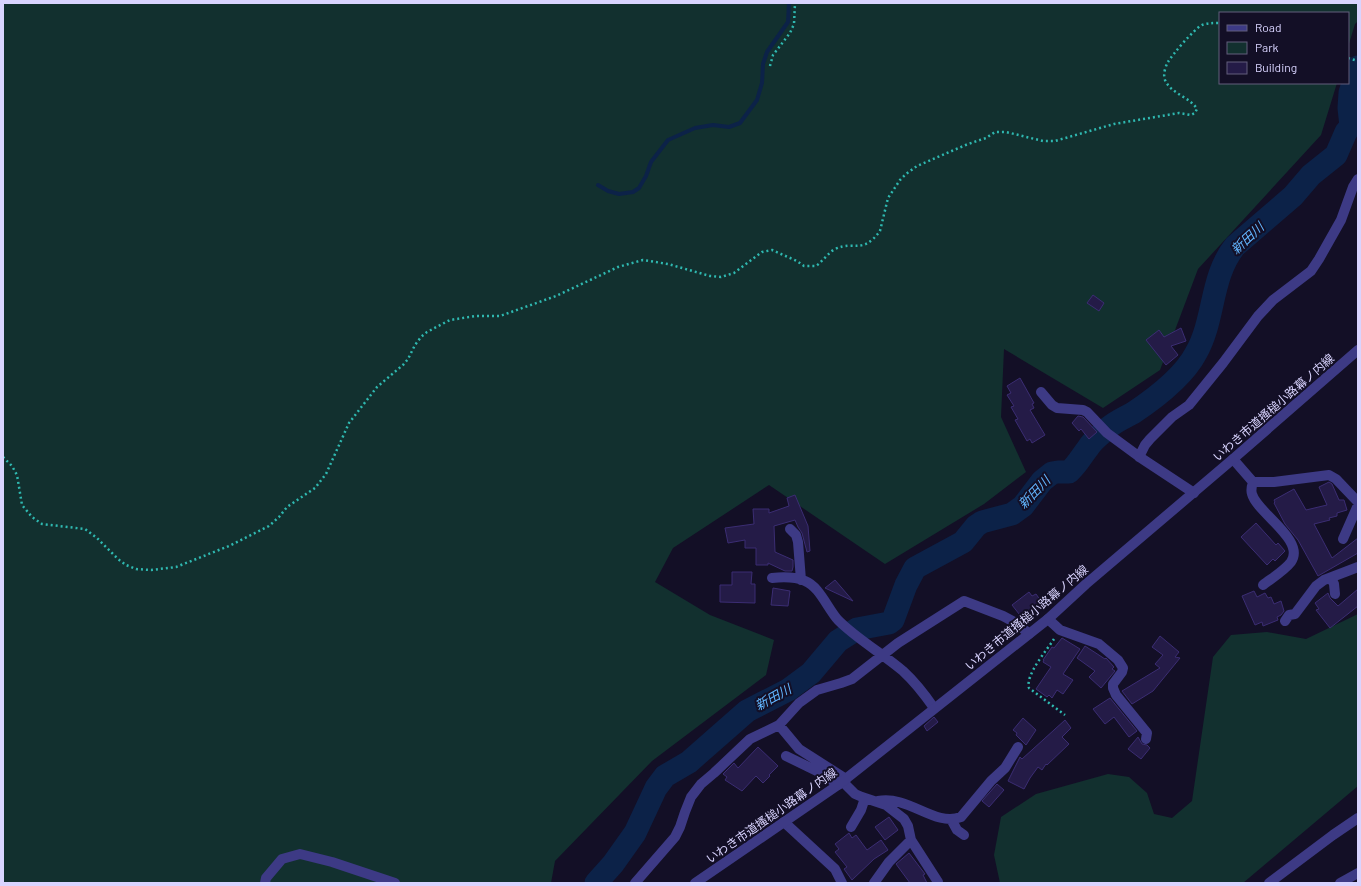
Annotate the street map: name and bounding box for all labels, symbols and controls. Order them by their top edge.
legend [1219,12,1349,84]
text: Road [1255,20,1282,34]
text: Park [1255,40,1279,54]
text: Building [1255,60,1297,74]
water label: 新田川 [1227,217,1268,257]
street label: いわき市道搔槌小路幕ノ内線 [1210,351,1336,463]
water label: 新田川 [1015,471,1055,512]
street label: いわき市道搔槌小路幕ノ内線 [962,561,1090,673]
water label: 新田川 [752,680,796,713]
street label: いわき市道搔槌小路幕ノ内線 [703,765,839,865]

